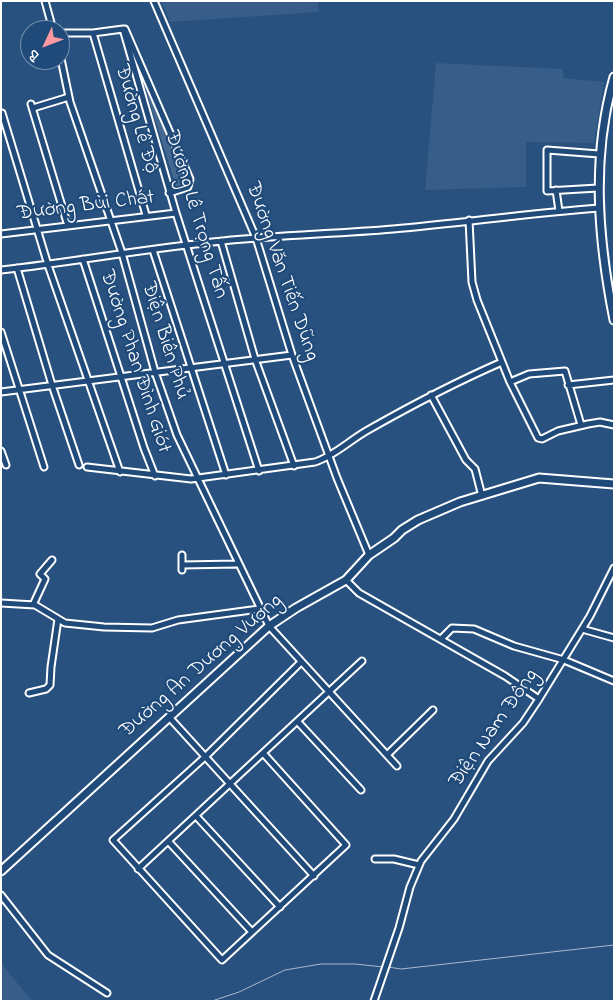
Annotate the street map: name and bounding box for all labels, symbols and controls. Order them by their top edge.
north arrow [20,20,70,70]
text: B [23,44,45,66]
street label: Đường Lê Độ [108,62,162,176]
street label: Đường Lê Trọng Tấn [158,128,232,302]
street label: Đường Văn Tiến Dũng [239,179,323,365]
street label: Đường Bùi Chát [16,186,156,228]
street label: Đường Phan Đình Giót [93,267,175,457]
street label: Điện Biên Phủ [134,279,194,403]
street label: Đường An Dương Vương [115,589,289,745]
street label: Điện Nam Đông [445,665,545,793]

